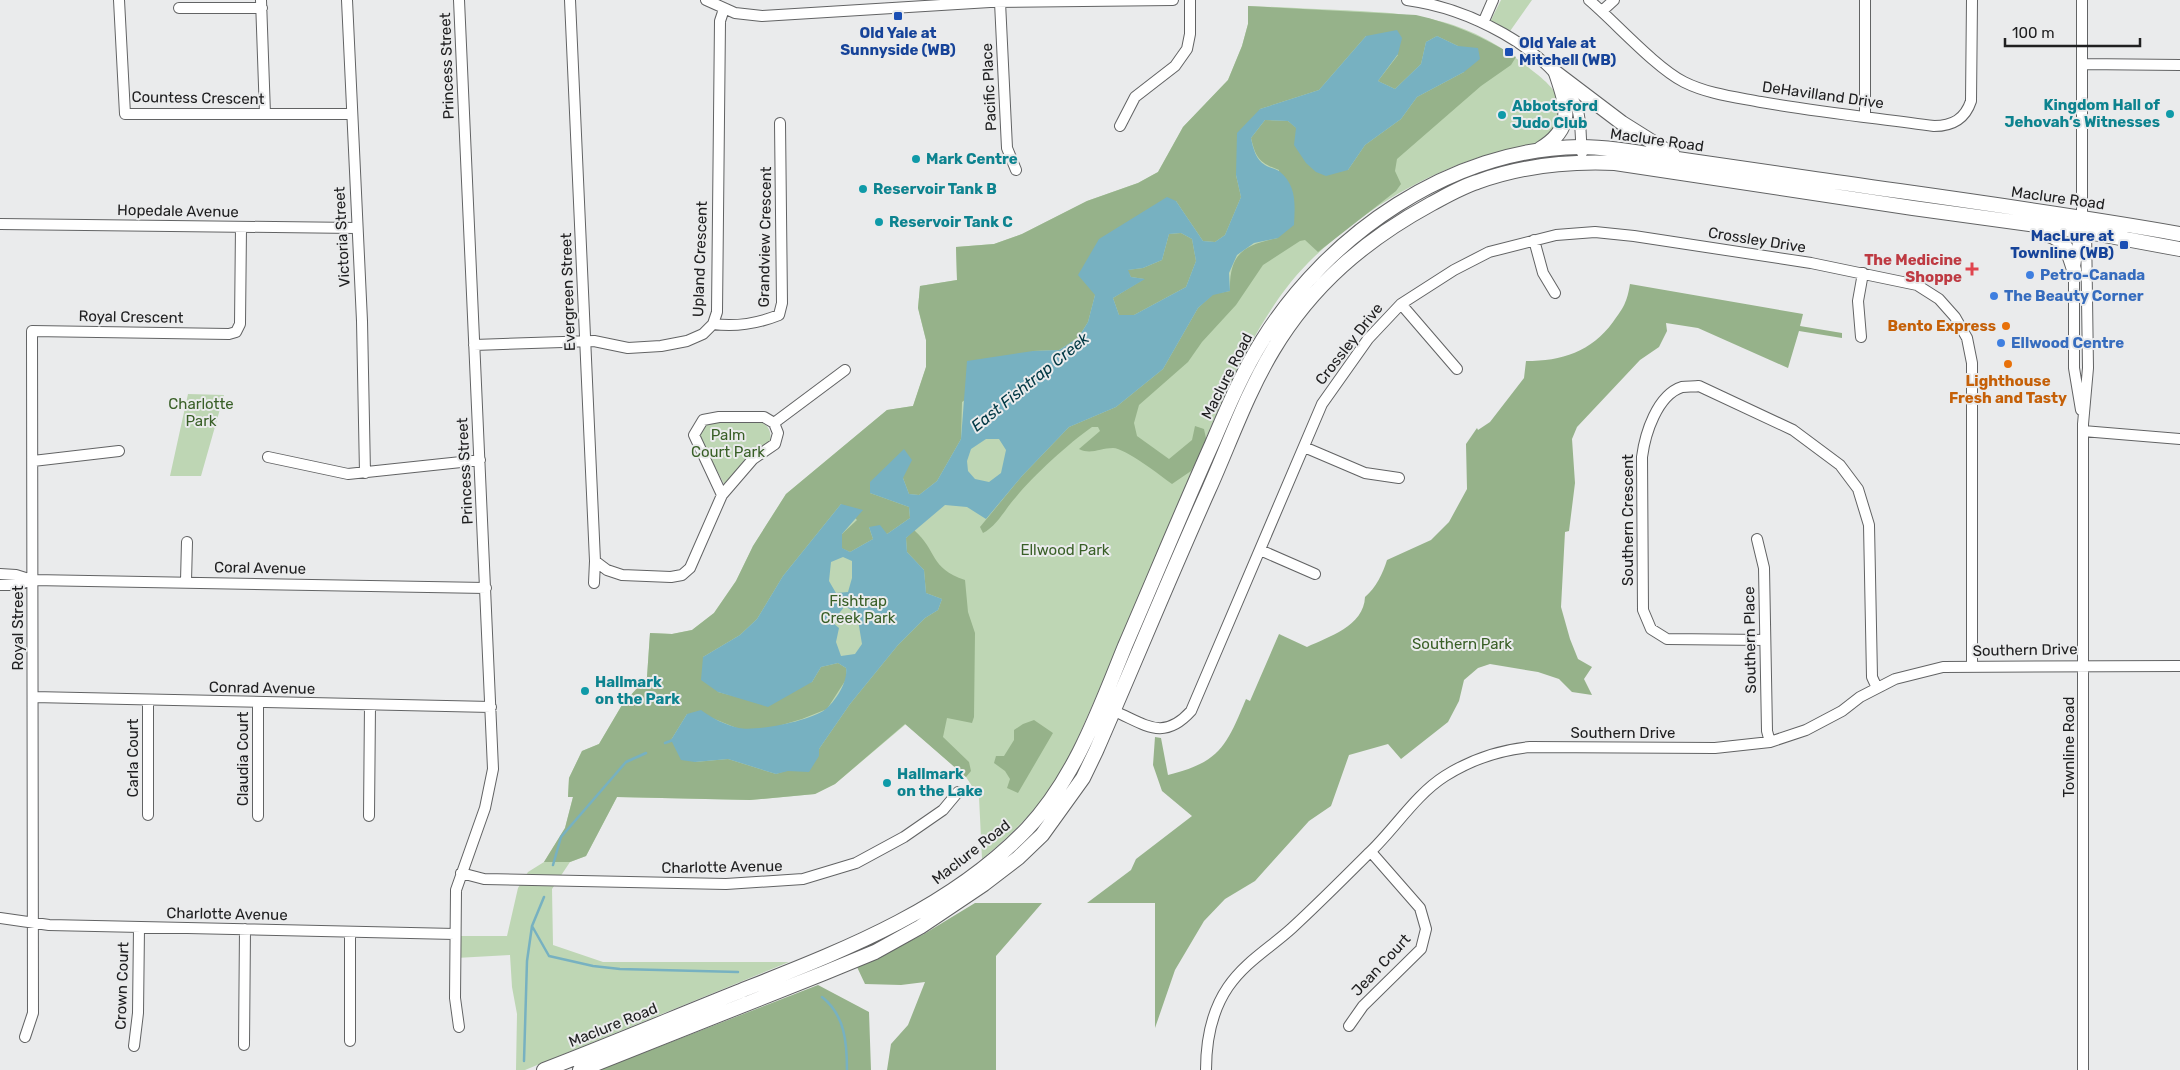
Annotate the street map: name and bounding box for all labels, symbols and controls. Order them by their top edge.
marker: Old Yale at Sunnyside (WB) [892,10,904,22]
street label: Princess Street [436,12,458,120]
scale bar [2005,15,2140,47]
place label: Old Yale at Sunnyside (WB) [840,24,956,59]
text: 100 m [2012,24,2054,42]
place label: Old Yale at Mitchell (WB) [1519,34,1616,69]
street label: Pacific Place [978,43,1000,131]
marker: Old Yale at Mitchell (WB) [1503,46,1515,58]
street label: DeHavilland Drive [1761,78,1885,112]
street label: Countess Crescent [131,88,265,108]
place label: Kingdom Hall of Jehovah’s Witnesses [2005,96,2160,131]
place label: Abbotsford Judo Club [1512,97,1598,132]
marker: Kingdom Hall of Jehovah’s Witnesses [2164,108,2176,120]
marker: Abbotsford Judo Club [1496,109,1508,121]
street label: Maclure Road [1609,125,1705,155]
place label: Mark Centre [926,150,1018,168]
marker: Mark Centre [910,153,922,165]
street label: Grandview Crescent [755,166,775,308]
place label: Reservoir Tank B [873,180,997,198]
marker: Reservoir Tank B [857,183,869,195]
street label: Maclure Road [2010,183,2106,213]
street label: Victoria Street [330,186,354,288]
street label: Upland Crescent [689,200,711,317]
street label: Hopedale Avenue [117,201,239,221]
place label: Reservoir Tank C [889,213,1013,231]
marker: Reservoir Tank C [873,216,885,228]
street label: Crossley Drive [1707,223,1807,257]
place label: MacLure at Townline (WB) [2010,227,2114,262]
street label: Evergreen Street [557,232,579,351]
marker: MacLure at Townline (WB) [2118,239,2130,251]
place label: The Medicine Shoppe [1864,251,1962,286]
marker: The Medicine Shoppe [1966,263,1978,275]
place label: Petro-Canada [2040,266,2145,284]
marker: Petro-Canada [2024,269,2036,281]
place label: The Beauty Corner [2004,287,2144,305]
marker: The Beauty Corner [1988,290,2000,302]
street label: Crossley Drive [1311,300,1387,388]
street label: Royal Crescent [78,307,184,327]
place label: Bento Express [1887,317,1996,335]
marker: Bento Express [2000,320,2012,332]
water label: East Fishtrap Creek [967,328,1093,435]
street label: Maclure Road [1198,330,1256,422]
place label: Ellwood Centre [2011,334,2124,352]
marker: Ellwood Centre [1995,337,2007,349]
marker: Lighthouse Fresh and Tasty [2002,358,2014,370]
place label: Lighthouse Fresh and Tasty [1949,372,2067,407]
park label: Charlotte Park [168,395,234,430]
street label: Princess Street [453,417,477,525]
park label: Palm Court Park [691,426,765,461]
street label: Southern Crescent [1619,454,1637,586]
park label: Ellwood Park [1020,541,1110,559]
street label: Coral Avenue [214,558,306,578]
street label: Royal Street [9,585,27,671]
street label: Southern Place [1740,586,1760,694]
park label: Fishtrap Creek Park [821,592,896,627]
park label: Southern Park [1412,635,1512,653]
street label: Southern Drive [1972,640,2078,660]
place label: Hallmark on the Park [595,673,680,708]
street label: Conrad Avenue [209,678,315,698]
marker: Hallmark on the Park [579,685,591,697]
street label: Townline Road [2060,697,2078,797]
street label: Claudia Court [234,712,252,806]
street label: Carla Court [124,718,142,797]
street label: Southern Drive [1571,724,1675,742]
place label: Hallmark on the Lake [897,765,983,800]
marker: Hallmark on the Lake [881,777,893,789]
street label: Maclure Road [928,816,1014,888]
street label: Charlotte Avenue [661,857,783,877]
street label: Charlotte Avenue [166,904,288,924]
street label: Jean Court [1348,930,1414,1000]
street label: Crown Court [111,942,133,1030]
street label: Maclure Road [566,999,660,1051]

